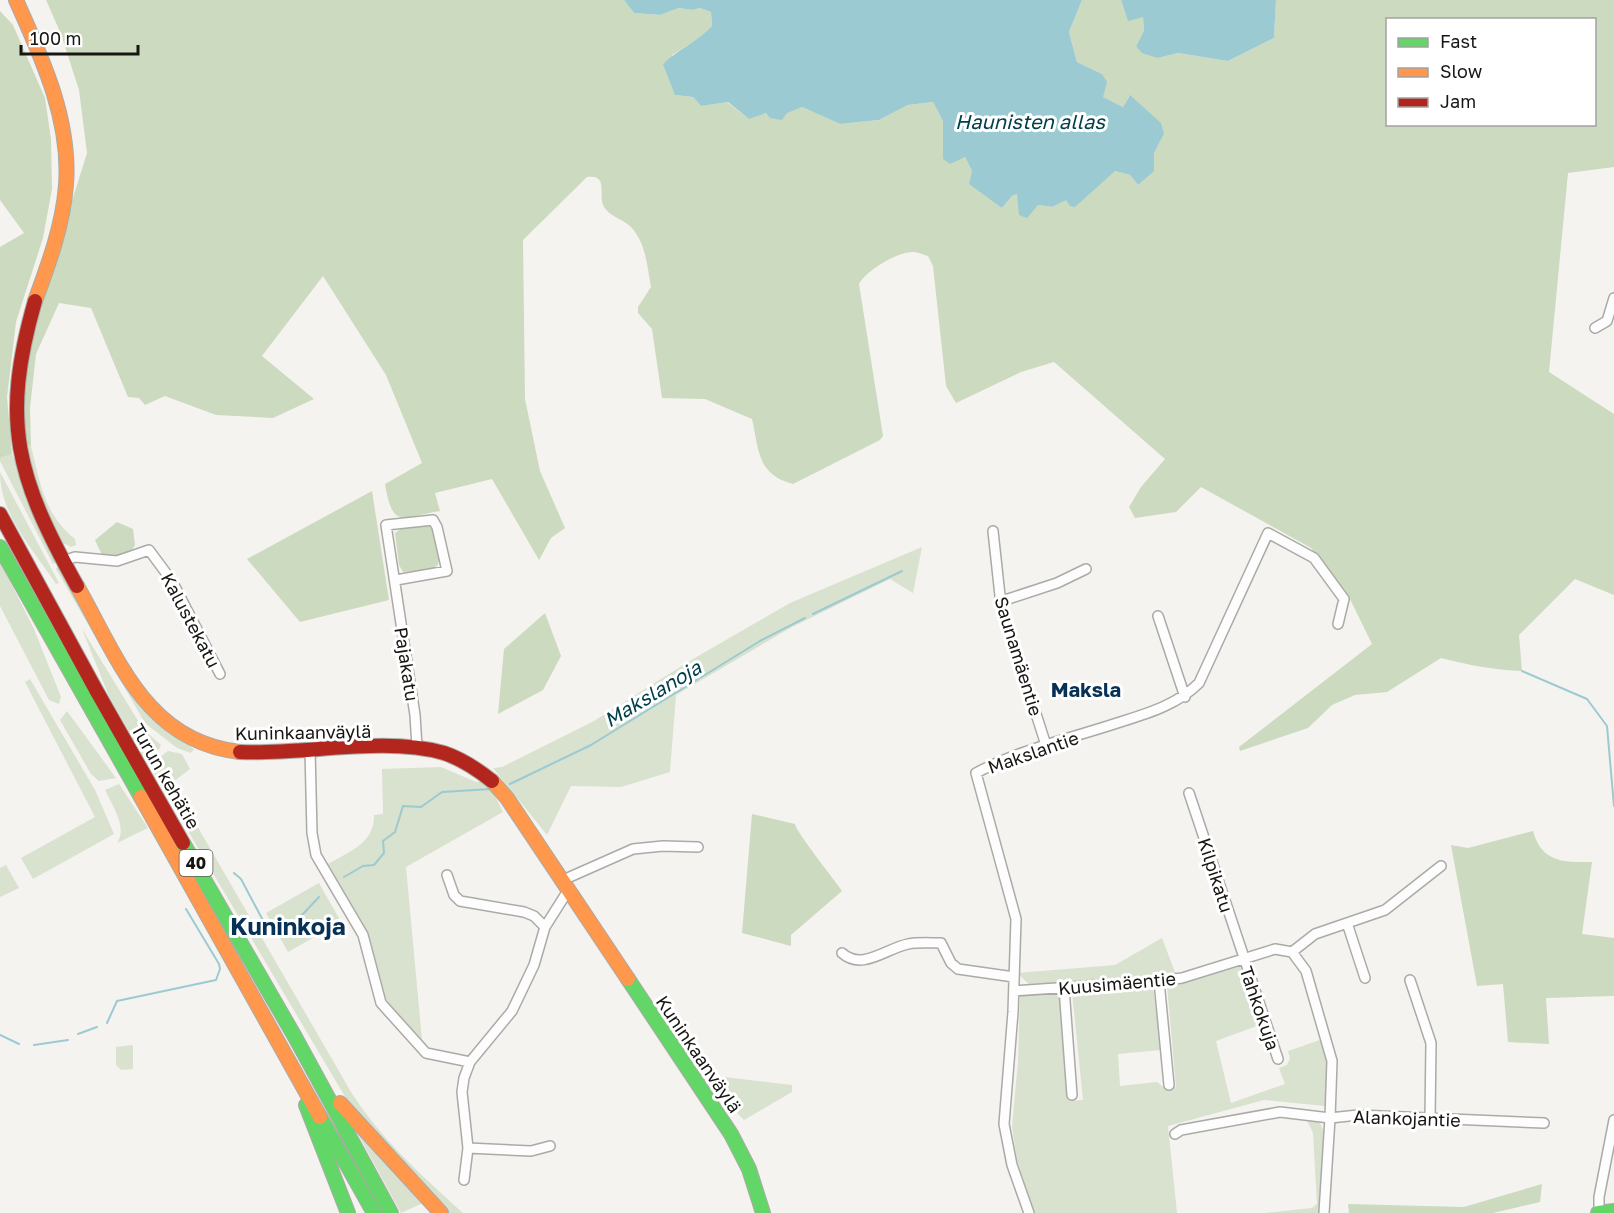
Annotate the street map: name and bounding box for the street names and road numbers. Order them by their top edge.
street label: Kalustekatu [157,569,225,671]
street label: Saunamäentie [990,594,1048,718]
street label: Pajakatu [390,625,424,703]
street label: Turun kehätie [127,720,205,832]
street label: Kuninkaanväylä [235,720,371,744]
street label: Makslantie [985,726,1081,778]
street label: Kilpikatu [1194,835,1238,915]
road number: 40 [180,850,212,876]
street label: Tahkokuja [1235,963,1285,1053]
street label: Kuusimäentie [1057,967,1177,999]
street label: Kuninkaanväylä [652,991,746,1117]
street label: Alankojantie [1353,1105,1461,1131]

